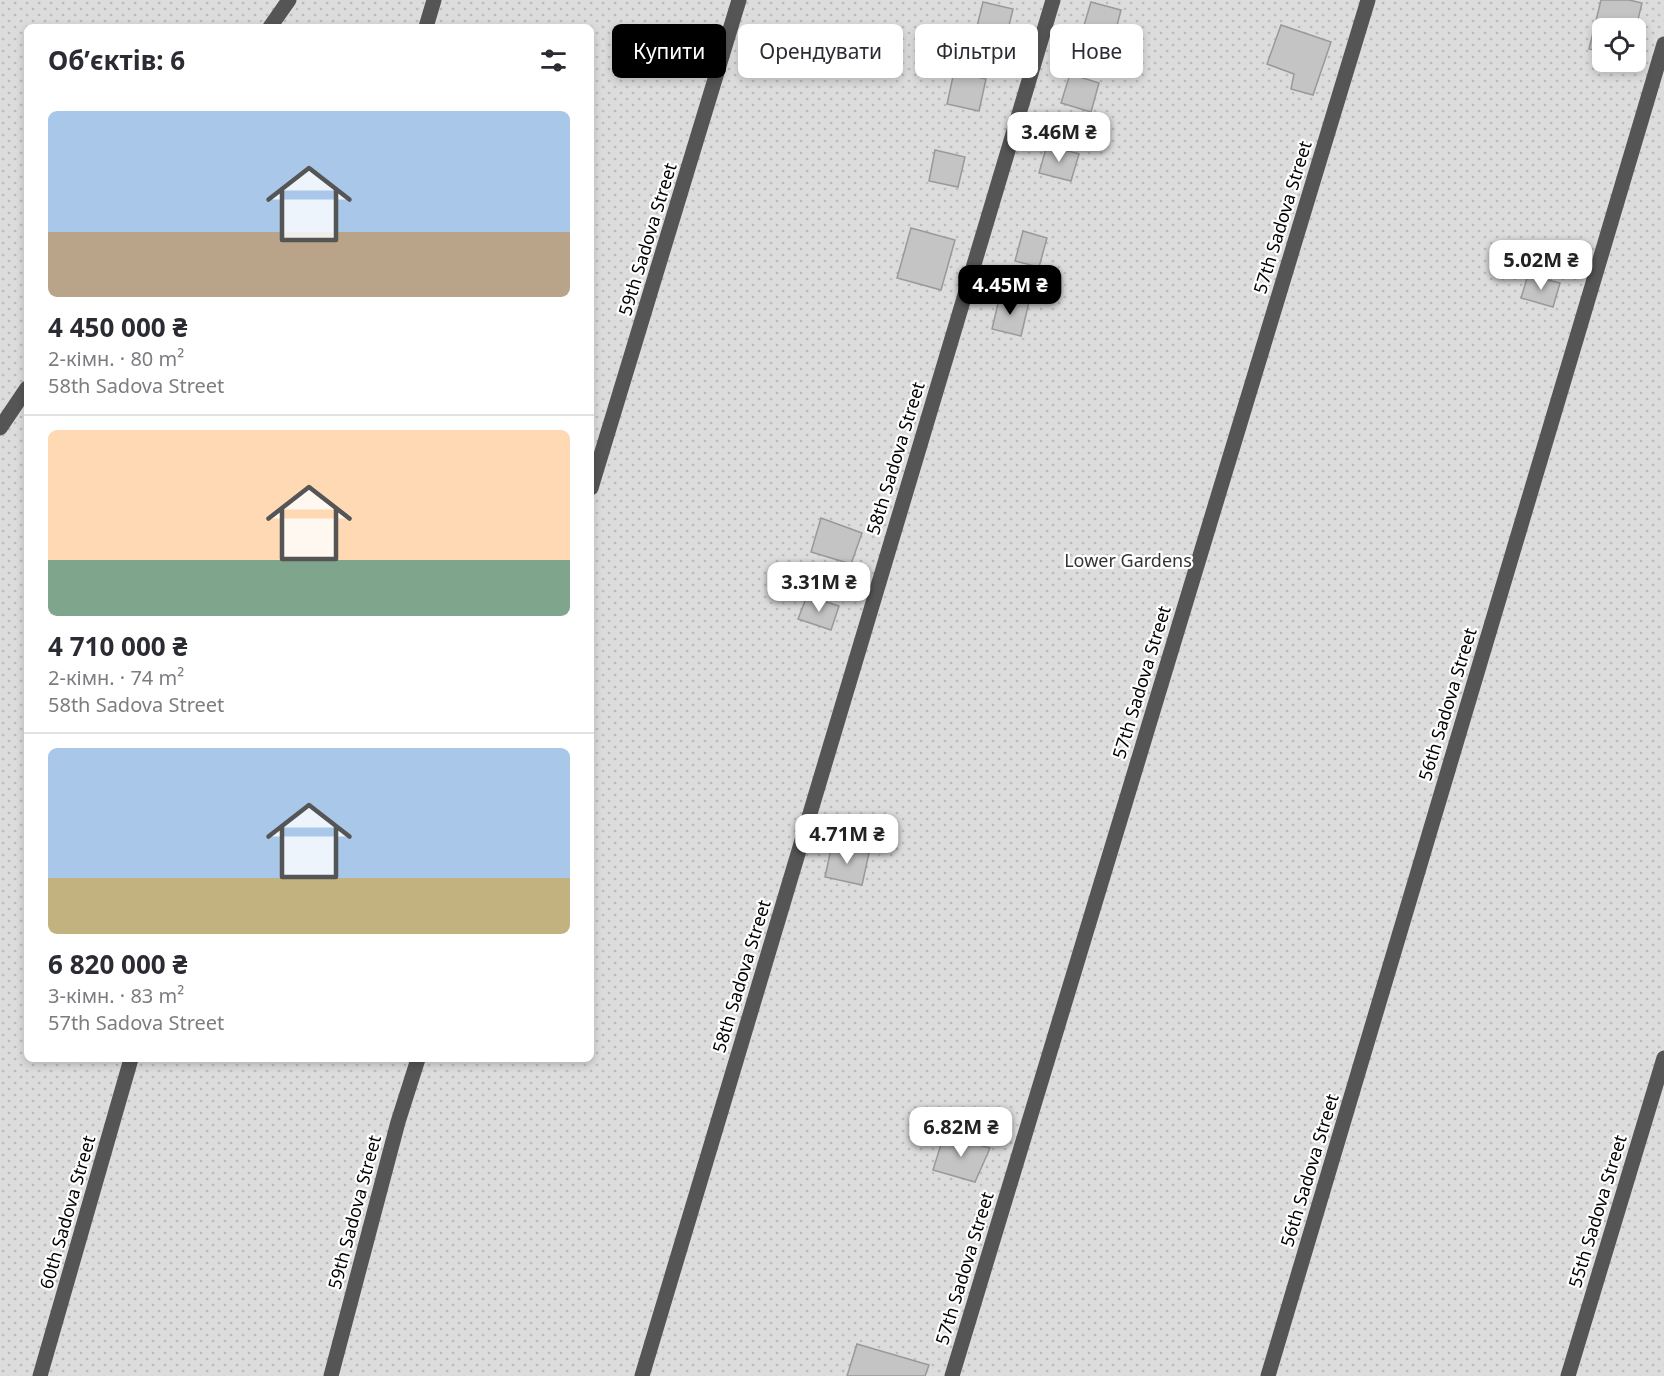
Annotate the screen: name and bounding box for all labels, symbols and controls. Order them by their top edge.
map controls [1592,18,1646,72]
button: locate [1592,18,1646,72]
chip: Купити [612,24,726,78]
chip: Орендувати [738,24,903,78]
chip: Фільтри [915,24,1038,78]
chip: Нове [1050,24,1143,78]
text: Об’єктів: 6 [48,42,185,78]
icon: filters [537,44,570,77]
pin: 3.46M ₴ [1004,112,1114,163]
text: 3.46M ₴ [1021,118,1097,145]
street label: 57th Sadova Street [1247,137,1317,296]
icon: home [255,150,363,258]
street label: 59th Sadova Street [612,159,682,318]
pin: 5.02M ₴ [1486,240,1596,291]
text: 5.02M ₴ [1503,246,1579,273]
pin: 4.45M ₴ [955,265,1065,316]
text: 4.45M ₴ [972,271,1048,298]
text: 4 450 000 ₴ [48,309,187,345]
text: 2-кімн. · 80 m² [48,345,184,372]
text: 58th Sadova Street [48,372,224,399]
street label: 58th Sadova Street [860,378,930,537]
icon: home [255,469,363,577]
park label: Lower Gardens [1064,548,1192,572]
pin: 3.31M ₴ [764,562,874,613]
text: 3.31M ₴ [781,568,857,595]
street label: 57th Sadova Street [1106,602,1176,761]
street label: 56th Sadova Street [1412,624,1482,783]
text: 4 710 000 ₴ [48,628,187,664]
text: 2-кімн. · 74 m² [48,664,184,691]
text: 58th Sadova Street [48,691,224,718]
icon: home [255,787,363,895]
pin: 4.71M ₴ [792,814,902,865]
text: 4.71M ₴ [809,820,885,847]
street label: 58th Sadova Street [706,896,776,1055]
text: 6 820 000 ₴ [48,946,187,982]
text: 3-кімн. · 83 m² [48,982,184,1009]
text: 57th Sadova Street [48,1009,224,1036]
street label: 56th Sadova Street [1274,1090,1344,1249]
pin: 6.82M ₴ [906,1107,1016,1158]
text: 6.82M ₴ [923,1113,999,1140]
street label: 55th Sadova Street [1562,1131,1632,1290]
street label: 60th Sadova Street [34,1132,101,1292]
street label: 59th Sadova Street [322,1132,386,1292]
street label: 57th Sadova Street [929,1188,999,1347]

